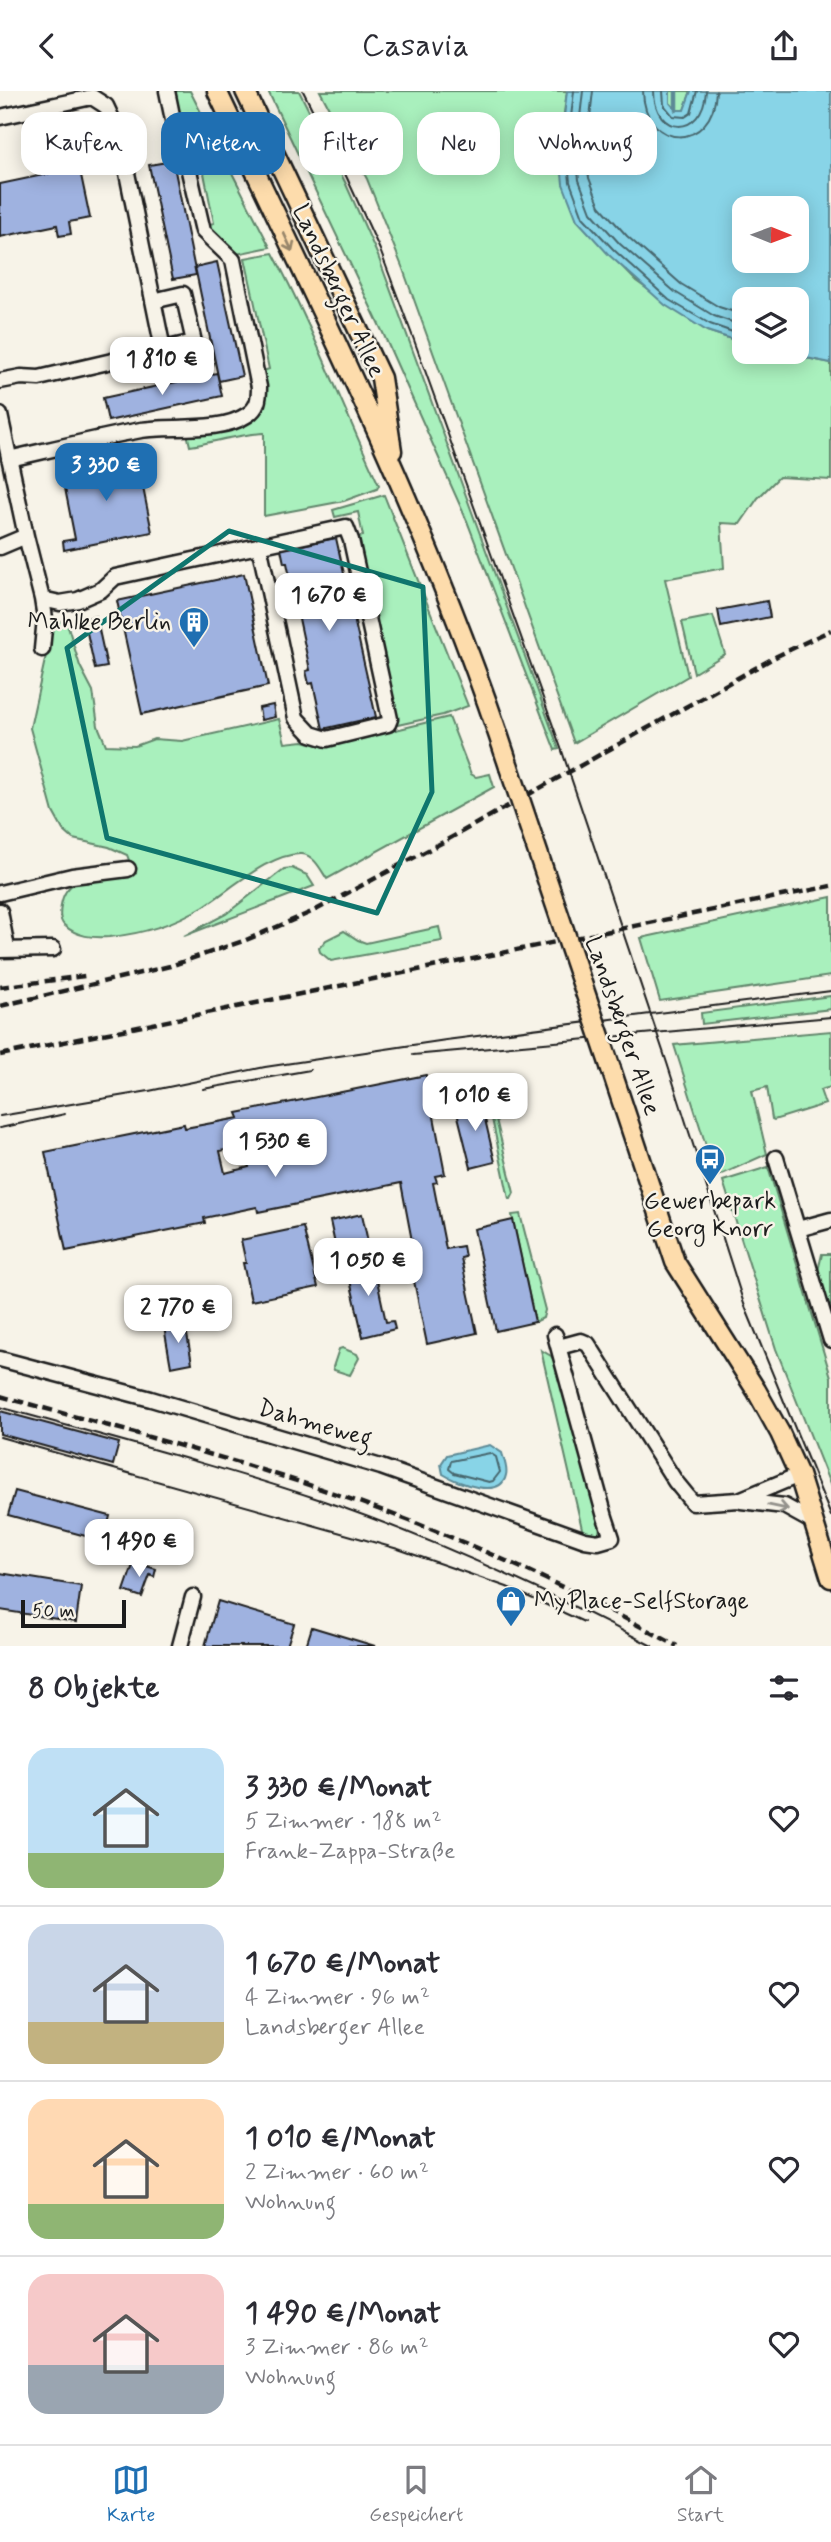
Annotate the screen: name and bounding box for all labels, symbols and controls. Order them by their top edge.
text: Casavia [362,25,469,67]
icon: back [28,27,66,65]
icon: share [765,27,803,65]
chip: Kaufen [21,112,147,175]
chip: Mieten [161,112,285,175]
chip: Filter [299,112,403,175]
chip: Neu [417,112,500,175]
chip: Wohnung [514,112,657,175]
north arrow [732,196,808,273]
map controls [732,196,809,364]
street label: Landsberger Allee [282,199,392,384]
one-way arrow [282,231,296,252]
button: layers [732,287,809,364]
pin: 1 810 € [97,337,227,397]
text: 1 810 € [126,345,198,375]
pin: 3 330 € [41,443,171,503]
text: 3 330 € [71,451,141,481]
pin: 1 670 € [264,573,394,633]
text: 1 670 € [291,581,367,611]
building icon: Mahlke Berlin [177,605,211,649]
place label: Mahlke Berlin [28,607,171,638]
street label: Landsberger Allee [574,932,667,1121]
pin: 1 010 € [410,1073,540,1133]
text: 1 010 € [439,1081,511,1111]
pin: 1 530 € [210,1119,340,1179]
text: 1 530 € [239,1127,311,1157]
bus stop icon: Gewerbepark Georg Knorr [693,1142,727,1186]
place label: Gewerbepark Georg Knorr [644,1186,776,1247]
pin: 1 050 € [303,1239,433,1298]
text: 1 050 € [330,1246,406,1276]
pin: 2 770 € [113,1285,243,1345]
text: 2 770 € [140,1293,216,1323]
street label: Dahmeweg [253,1393,376,1458]
one-way arrow [766,1500,789,1514]
pin: 1 490 € [74,1519,204,1579]
text: 1 490 € [101,1527,177,1557]
shop icon: MyPlace-SelfStorage [494,1584,528,1628]
place label: MyPlace-SelfStorage [534,1586,749,1617]
scale bar [21,1597,126,1629]
text: 50 m [32,1599,75,1624]
text: 8 Objekte [28,1669,159,1708]
icon: filters [765,1669,803,1707]
text: 3 330 €/Monat [245,1768,432,1807]
icon: home [84,1776,168,1860]
icon: heart [765,1799,803,1837]
text: 5 Zimmer · 188 m² [245,1807,442,1837]
text: Frank-Zappa-Straße [245,1837,455,1867]
text: 1 670 €/Monat [245,1944,440,1983]
icon: home [84,1952,168,2036]
icon: heart [765,1975,803,2013]
text: 4 Zimmer · 96 m² [245,1983,430,2013]
text: Landsberger Allee [245,2013,425,2043]
text: 1 010 €/Monat [245,2119,436,2158]
icon: home [84,2127,168,2211]
icon: heart [765,2150,803,2188]
text: 2 Zimmer · 60 m² [245,2158,429,2188]
text: Wohnung [245,2188,336,2218]
text: 1 490 €/Monat [245,2294,441,2333]
icon: home [84,2302,168,2386]
icon: heart [765,2325,803,2363]
text: 3 Zimmer · 86 m² [245,2333,429,2363]
text: Wohnung [245,2363,336,2393]
tab: Karte [107,2461,155,2528]
tab: Gespeichert [369,2461,463,2528]
tab: Start [677,2461,724,2528]

